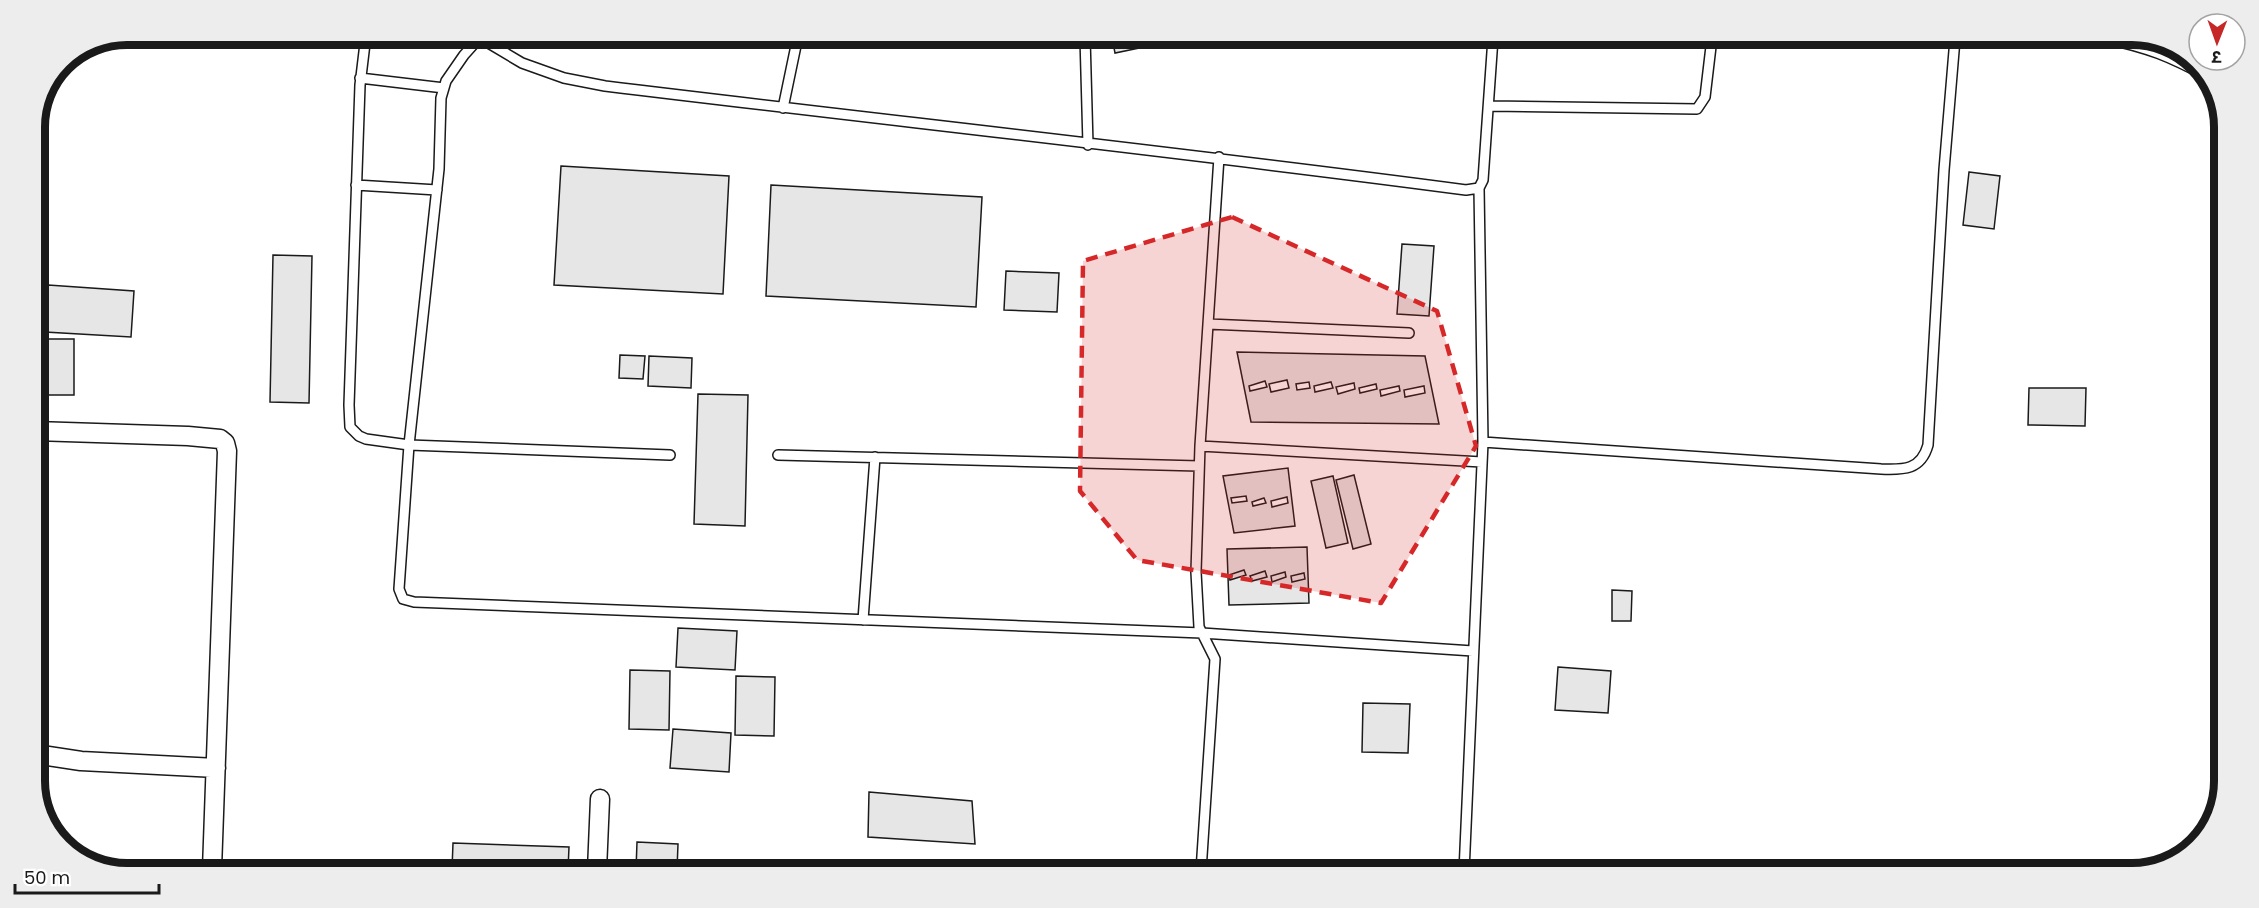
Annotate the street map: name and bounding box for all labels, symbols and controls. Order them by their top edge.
north arrow [2187,12,2247,72]
text: उ [2211,45,2222,68]
scale bar [15,857,159,895]
text: 50 m [24,865,70,890]

